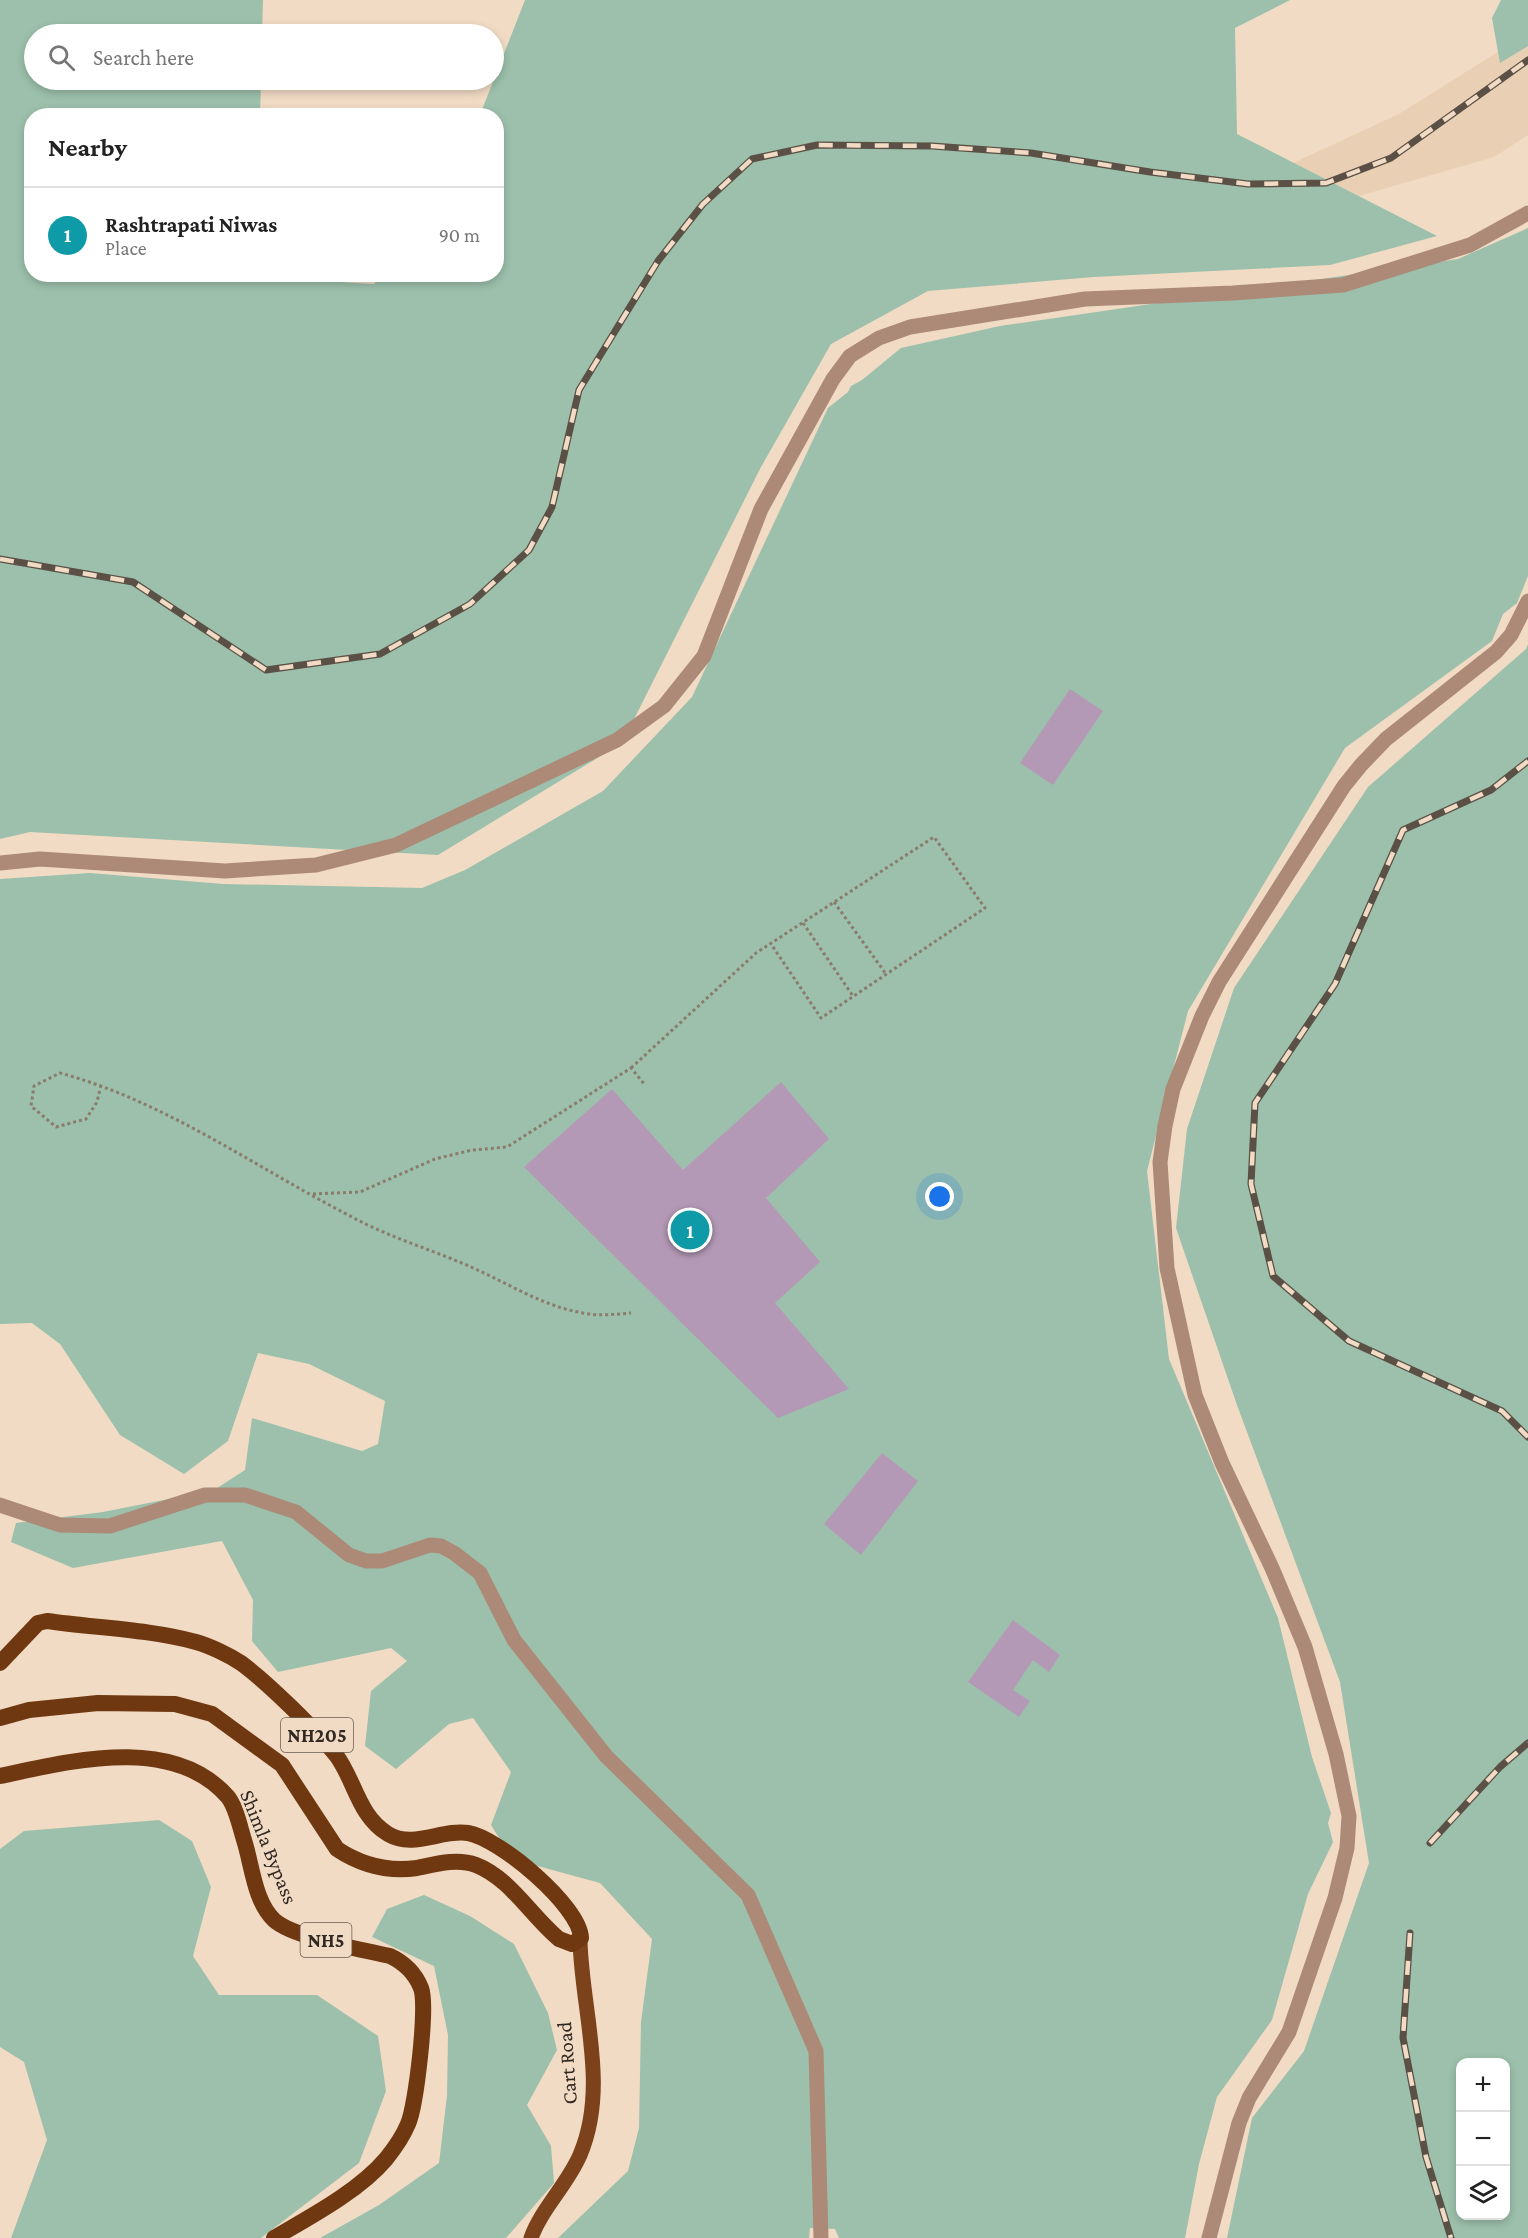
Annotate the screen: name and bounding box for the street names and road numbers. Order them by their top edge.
road number: NH205 [281,1718,353,1752]
street label: Shimla Bypass [235,1786,303,1908]
road number: NH5 [300,1923,352,1957]
street label: Cart Road [552,2021,582,2105]

